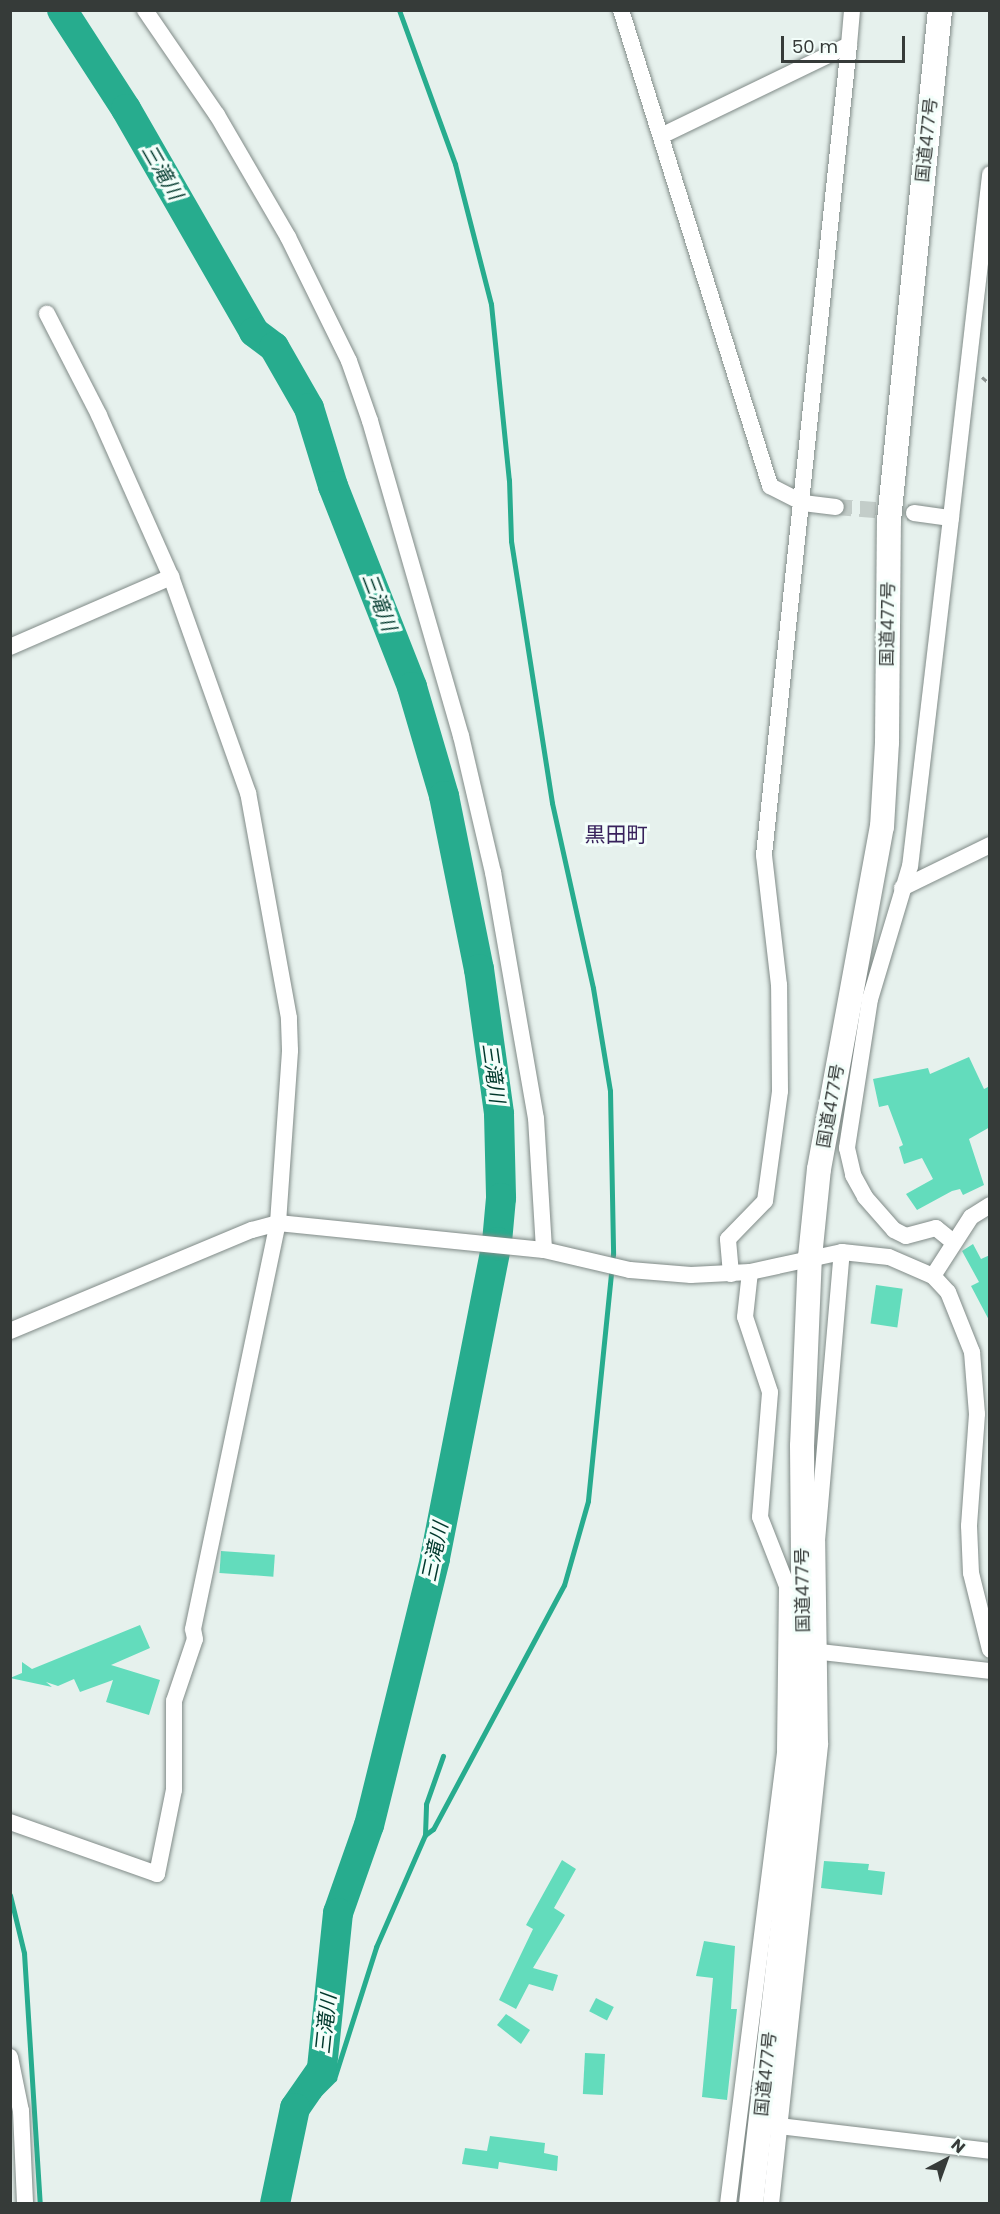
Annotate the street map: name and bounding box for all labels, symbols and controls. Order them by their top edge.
scale bar [784,24,908,62]
text: 50 m [792,34,838,59]
street label: 国道477号 [912,97,942,183]
water label: 三滝川 [137,140,187,204]
water label: 三滝川 [357,570,401,634]
street label: 国道477号 [876,581,900,667]
district label: 黒田町 [585,822,647,848]
water label: 三滝川 [477,1042,509,1104]
street label: 国道477号 [813,1062,849,1150]
water label: 三滝川 [417,1520,453,1584]
street label: 国道477号 [791,1547,815,1633]
water label: 三滝川 [311,1993,341,2055]
street label: 国道477号 [751,2031,781,2117]
north arrow [916,2130,976,2190]
text: N [946,2133,970,2159]

